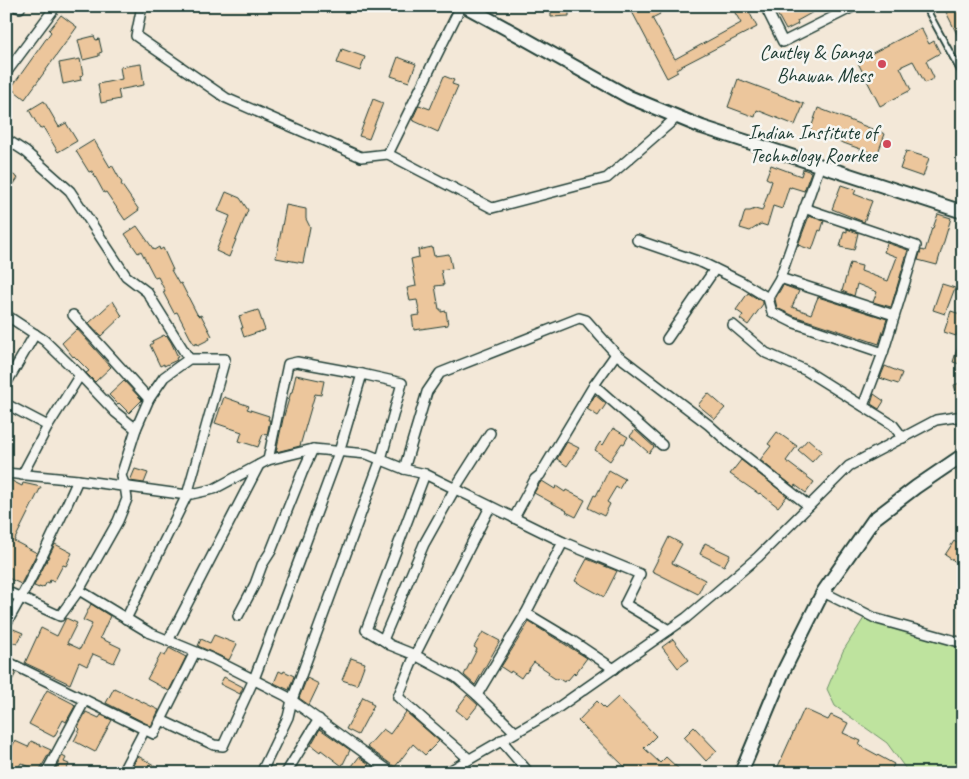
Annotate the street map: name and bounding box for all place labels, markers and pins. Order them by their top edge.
place label: Cautley & Ganga Bhawan Mess [760,40,874,88]
marker: Cautley & Ganga Bhawan Mess [876,58,888,70]
place label: Indian Institute of Technology Roorkee [748,120,882,168]
marker: Indian Institute of Technology Roorkee [881,138,893,150]

